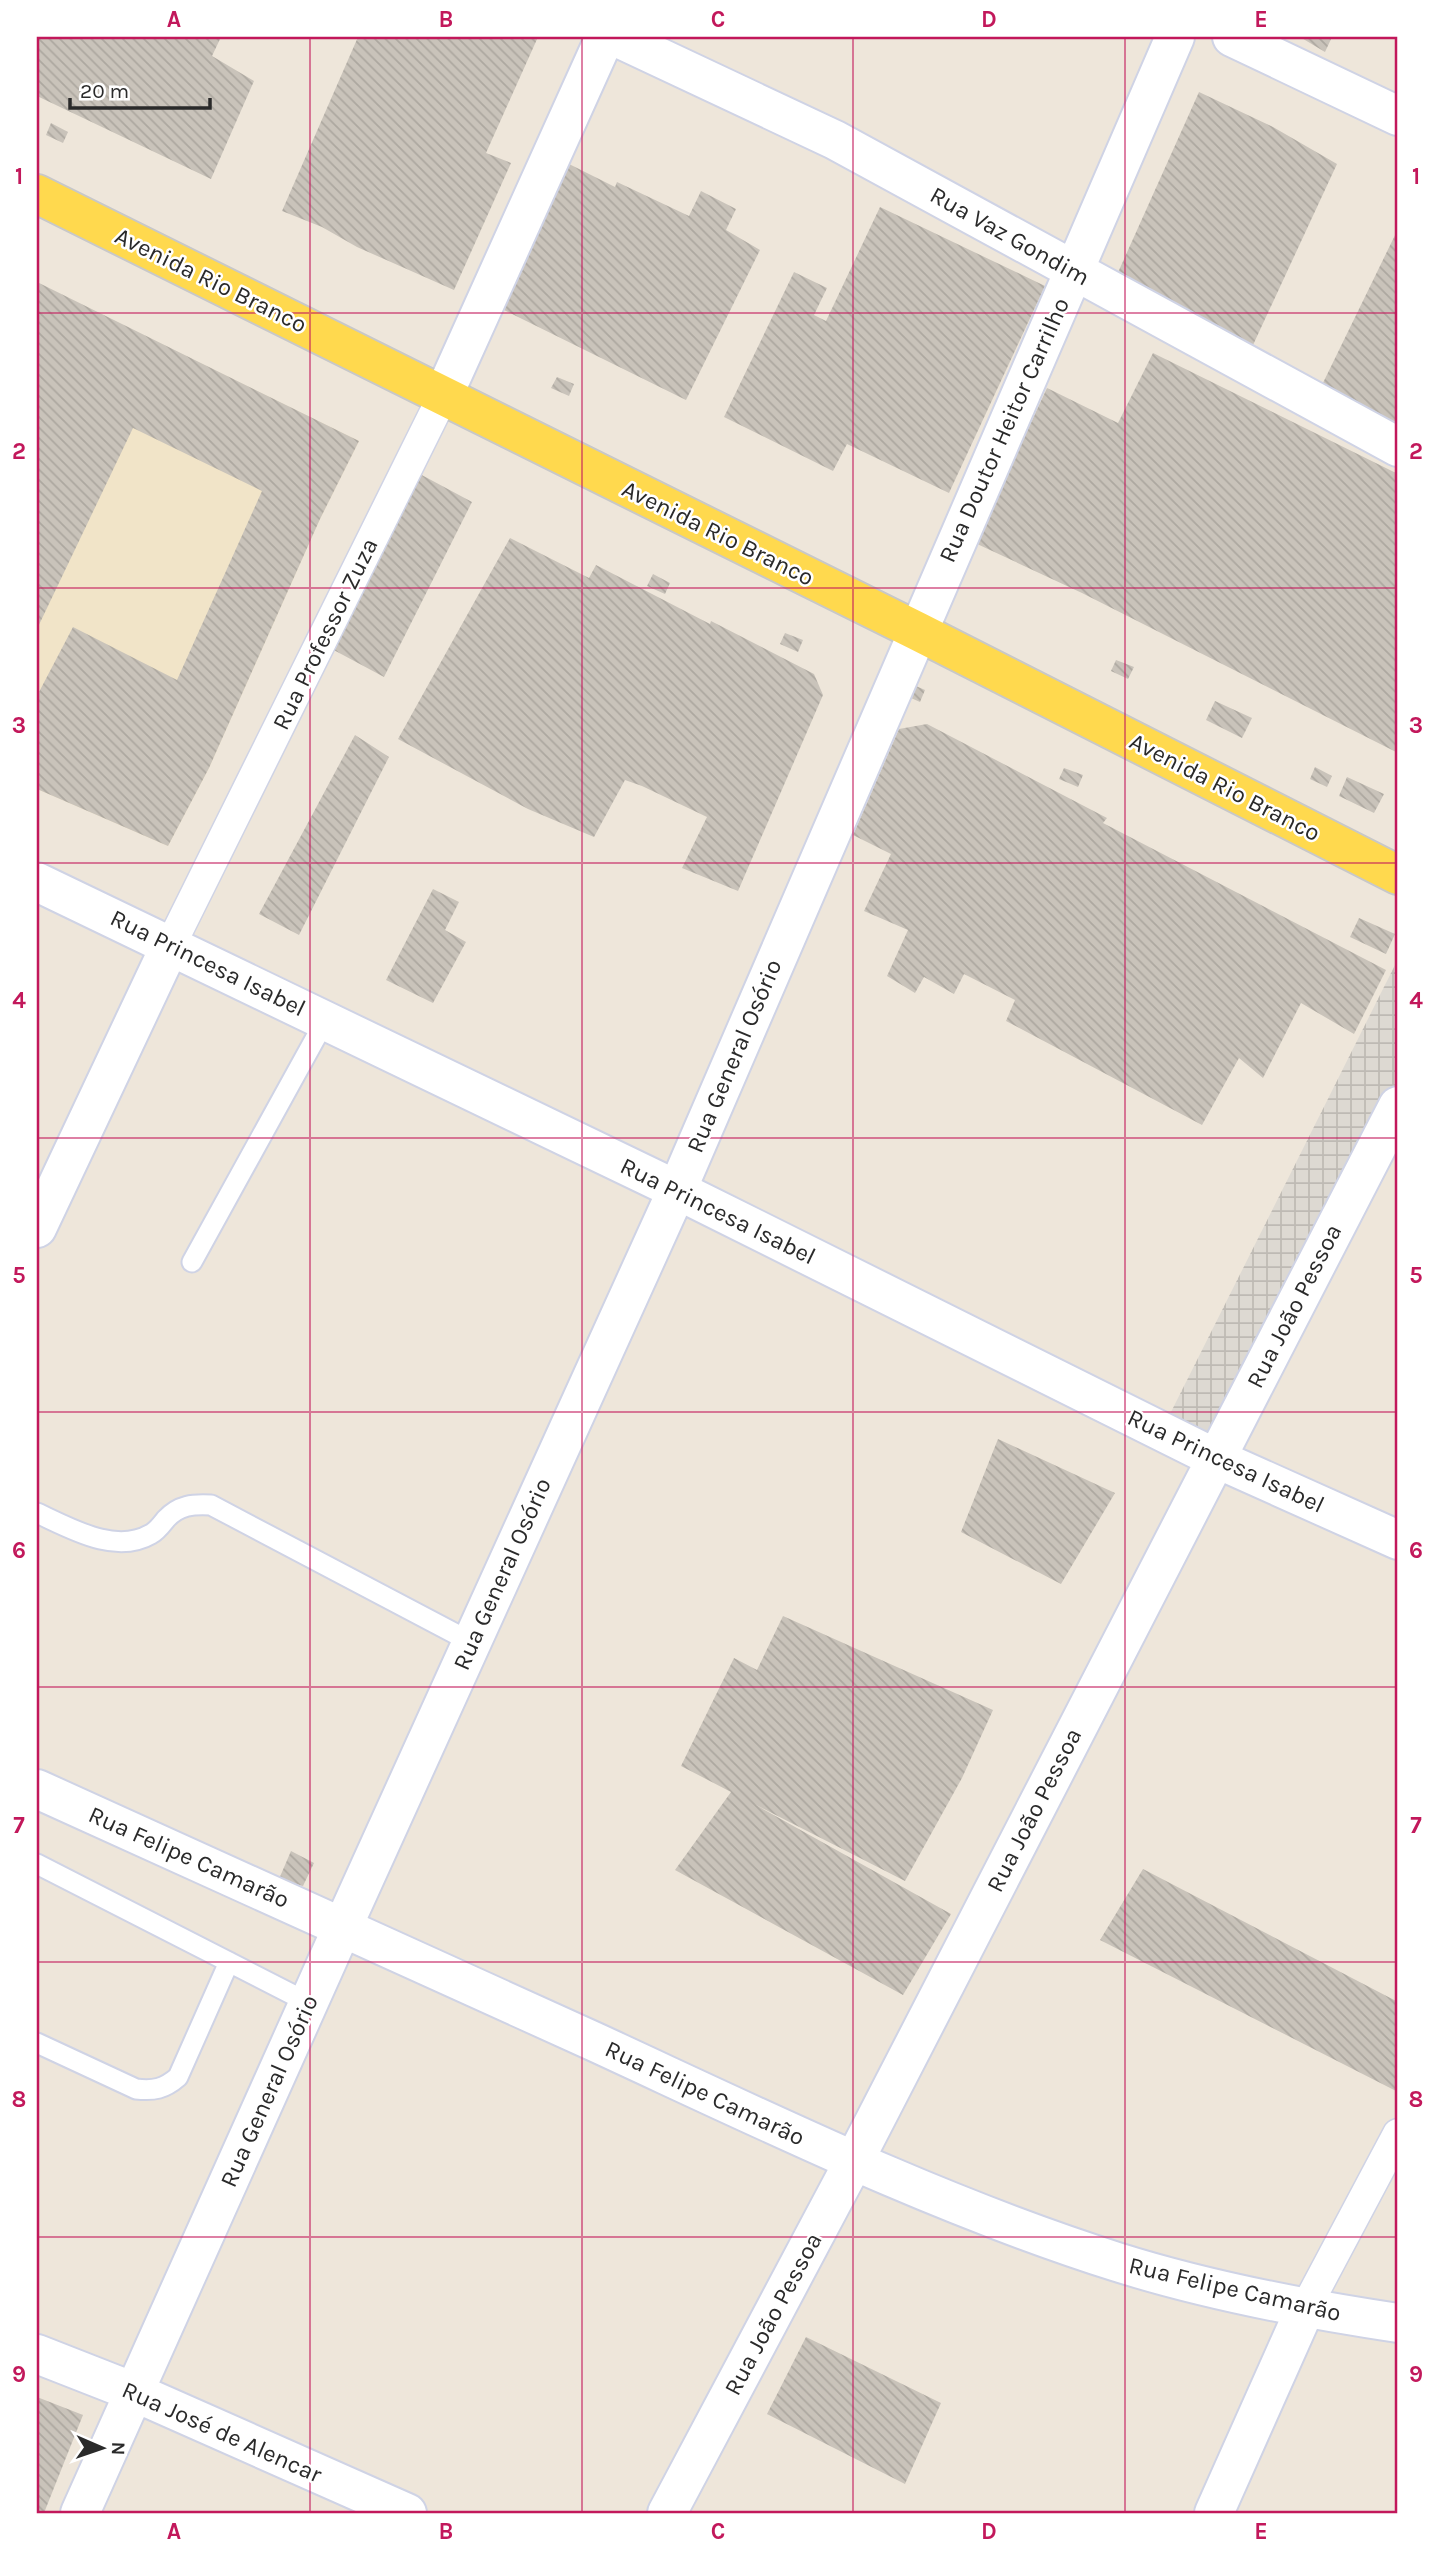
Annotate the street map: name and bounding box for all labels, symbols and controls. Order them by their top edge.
text: A [167,6,181,33]
text: B [439,6,453,33]
text: C [711,6,725,33]
text: D [981,6,997,33]
text: E [1254,6,1268,33]
scale bar [70,66,210,110]
text: 20 m [80,79,129,103]
text: 1 [15,163,23,190]
text: 1 [1412,163,1420,190]
street label: Rua Vaz Gondim [925,181,1095,291]
street label: Avenida Rio Branco [111,221,311,339]
street label: Rua Doutor Heitor Carrilho [933,293,1075,567]
text: 2 [12,438,26,465]
text: 2 [1409,438,1423,465]
street label: Avenida Rio Branco [618,474,818,592]
street label: Rua Professor Zuza [266,534,384,734]
text: 3 [12,712,26,739]
text: 3 [1409,712,1423,739]
street label: Avenida Rio Branco [1125,727,1325,847]
street label: Rua Princesa Isabel [106,904,310,1022]
street label: Rua General Osório [681,955,787,1157]
text: 4 [12,987,26,1014]
text: 4 [1409,987,1423,1014]
street label: Rua Princesa Isabel [616,1152,820,1270]
street label: Rua João Pessoa [1241,1219,1347,1393]
text: 5 [12,1262,26,1289]
text: 5 [1409,1262,1423,1289]
street label: Rua Princesa Isabel [1123,1403,1329,1519]
street label: Rua General Osório [447,1474,557,1674]
text: 6 [12,1537,26,1564]
text: 6 [1409,1537,1423,1564]
street label: Rua João Pessoa [981,1723,1087,1897]
street label: Rua Felipe Camarão [84,1800,294,1914]
text: 7 [13,1812,25,1839]
text: 7 [1410,1812,1422,1839]
street label: Rua General Osório [214,1991,324,2191]
street label: Rua Felipe Camarão [601,2034,809,2152]
text: 8 [12,2086,26,2113]
text: 8 [1409,2086,1423,2113]
street label: Rua João Pessoa [718,2228,828,2400]
street label: Rua Felipe Camarão [1126,2251,1344,2327]
text: 9 [12,2361,26,2388]
text: 9 [1409,2361,1423,2388]
street label: Rua José de Alencar [118,2375,326,2489]
north arrow [66,2414,136,2484]
text: N [107,2441,129,2456]
text: A [167,2518,181,2545]
text: B [439,2518,453,2545]
text: C [711,2518,725,2545]
text: D [981,2518,997,2545]
text: E [1254,2518,1268,2545]

